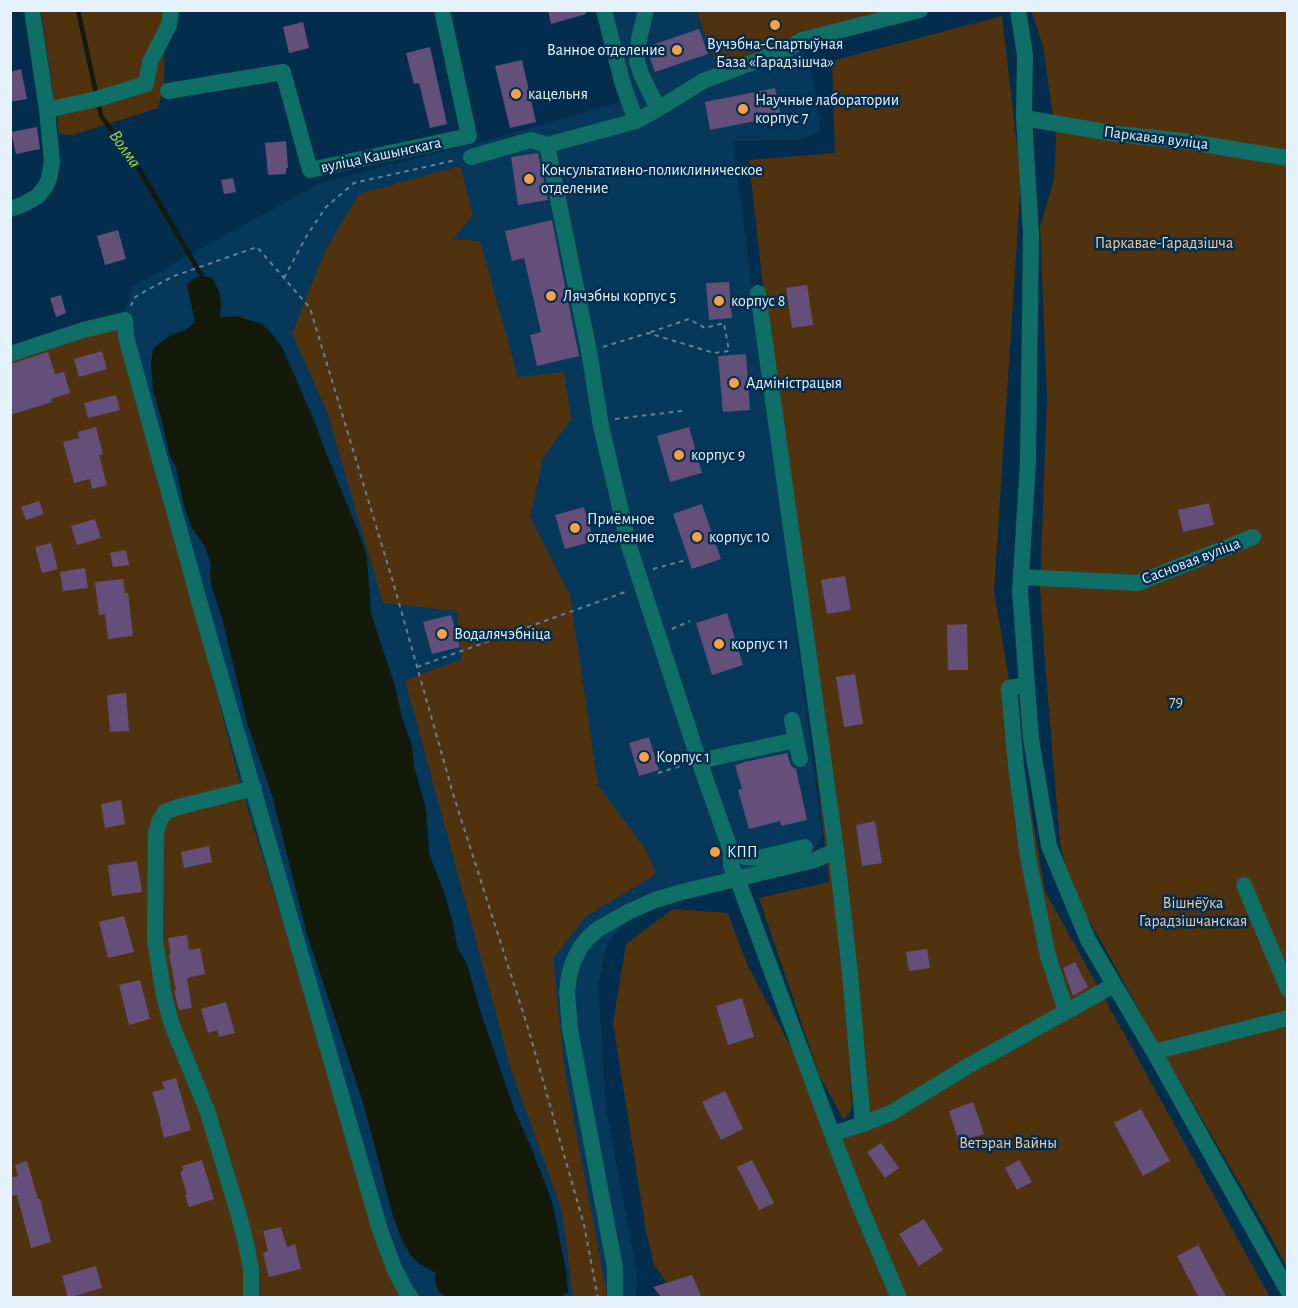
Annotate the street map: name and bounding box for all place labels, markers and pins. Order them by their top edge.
marker: Вучэбна-Спартыўная База «Гарадзішча» [768,18,782,32]
place label: Вучэбна-Спартыўная База «Гарадзішча» [707,34,843,72]
place label: Ванное отделение [547,40,665,60]
marker: Ванное отделение [670,43,684,57]
place label: кацельня [528,84,588,104]
marker: кацельня [509,87,523,101]
place label: Научные лаборатории корпус 7 [755,90,899,128]
marker: Научные лаборатории корпус 7 [736,102,750,116]
place label: Консультативно-поликлиническое отделение [541,160,763,198]
marker: Консультативно-поликлиническое отделение [522,172,536,186]
place label: Лячэбны корпус 5 [563,286,676,306]
marker: Лячэбны корпус 5 [544,289,558,303]
place label: корпус 8 [731,291,785,311]
marker: корпус 8 [712,294,726,308]
place label: Адміністрацыя [746,373,842,393]
marker: Адміністрацыя [727,376,741,390]
place label: корпус 9 [691,445,745,465]
marker: корпус 9 [672,448,686,462]
place label: Приёмное отделение [587,509,655,547]
marker: Приёмное отделение [568,521,582,535]
place label: корпус 10 [709,527,770,547]
marker: корпус 10 [690,530,704,544]
place label: Водалячэбніца [454,624,551,644]
marker: Водалячэбніца [435,627,449,641]
place label: корпус 11 [731,634,789,654]
marker: корпус 11 [712,637,726,651]
place label: Корпус 1 [656,747,710,767]
marker: Корпус 1 [637,750,651,764]
place label: КПП [727,842,757,862]
marker: КПП [708,845,722,859]

